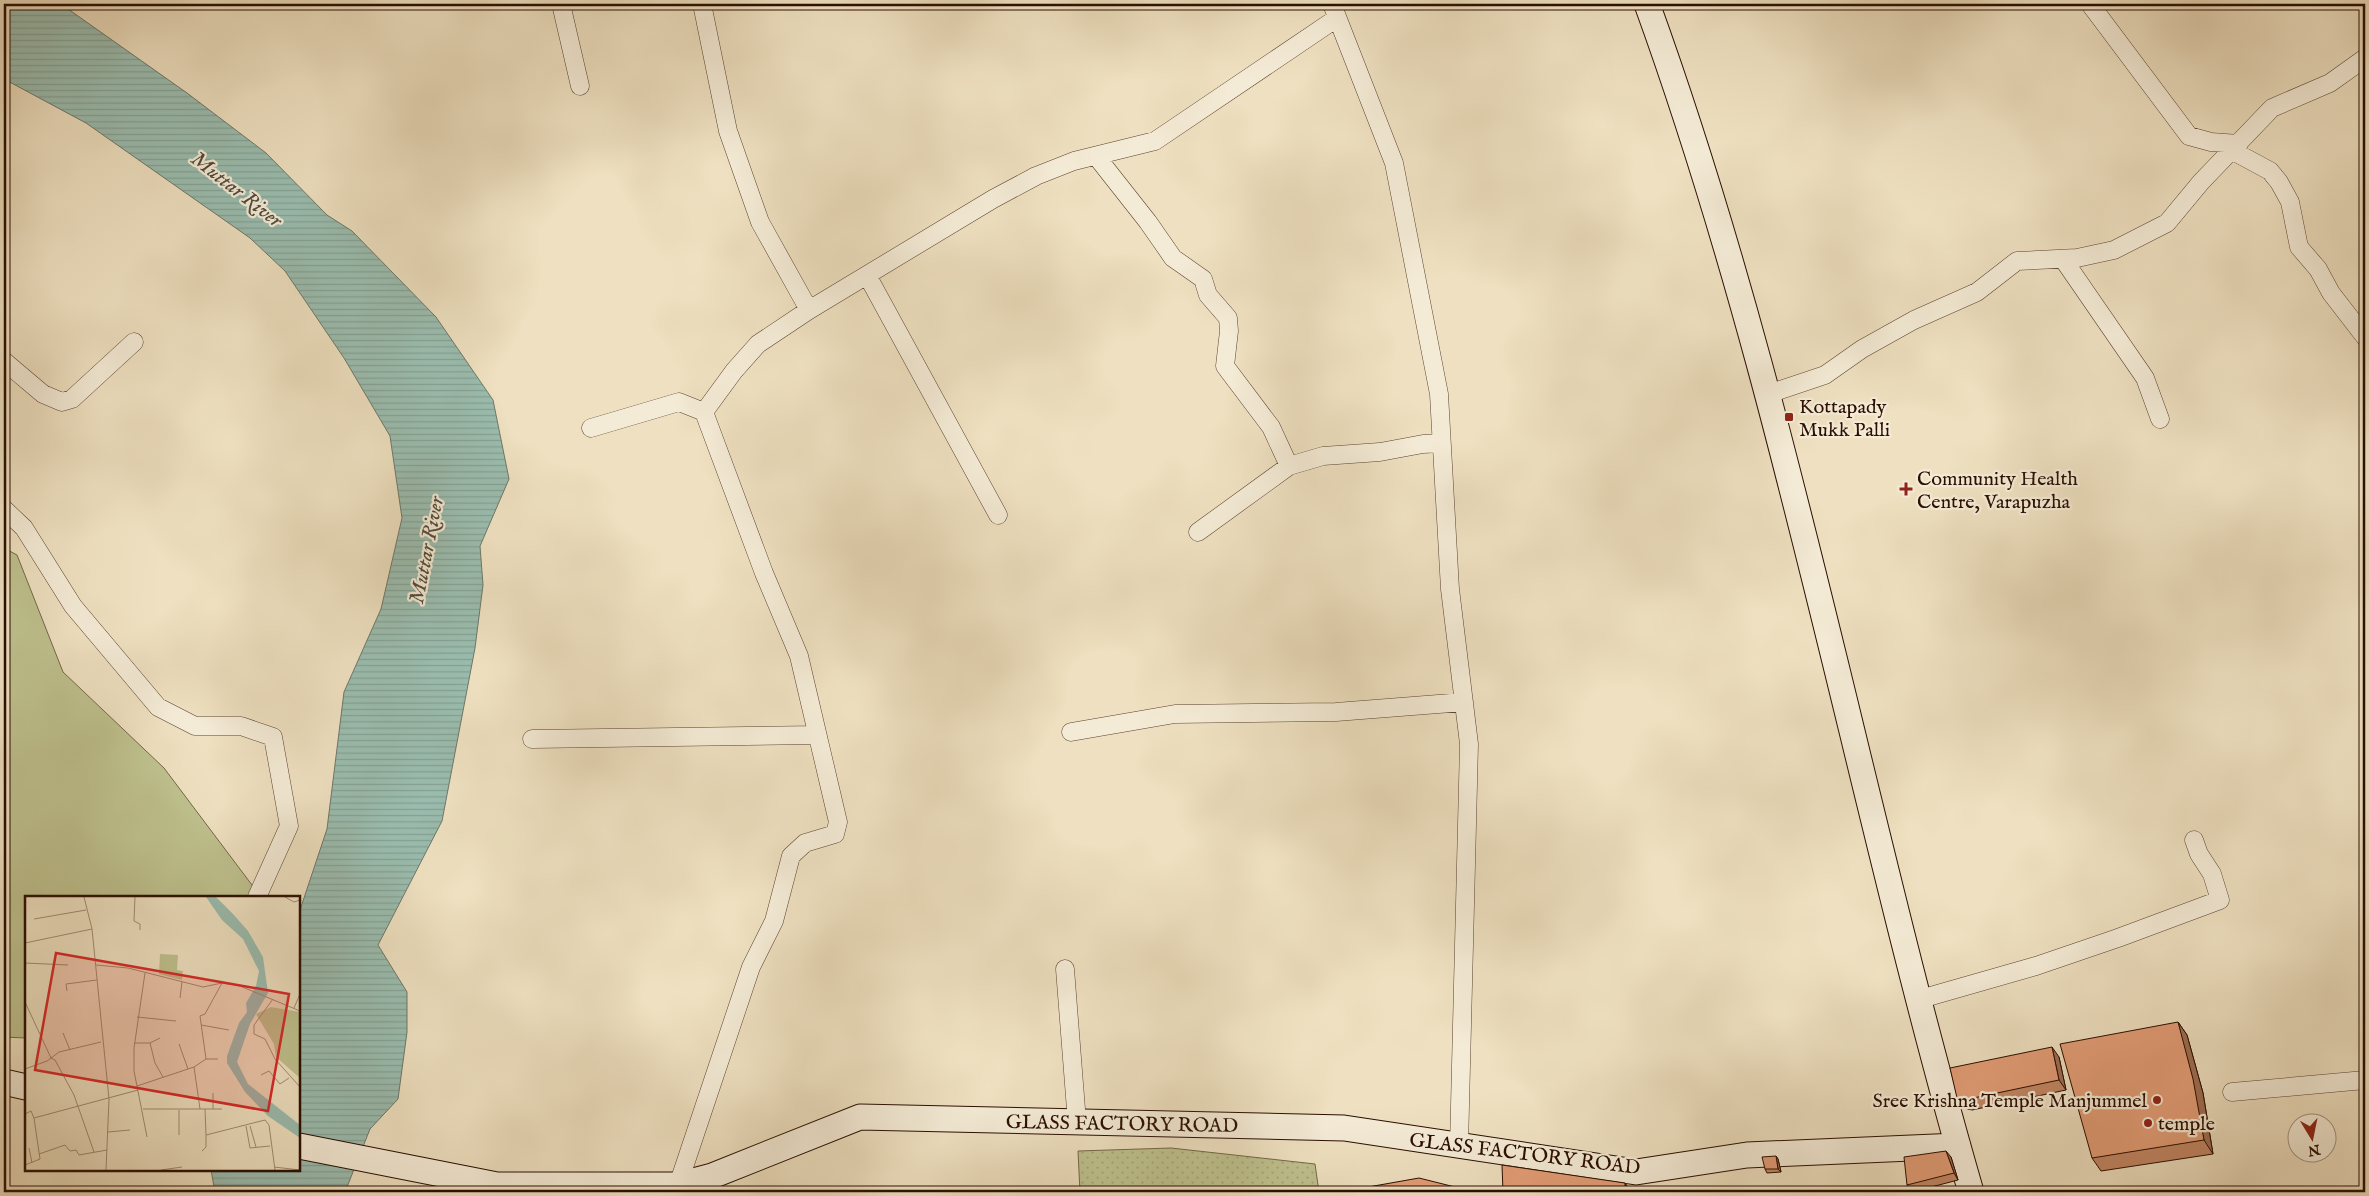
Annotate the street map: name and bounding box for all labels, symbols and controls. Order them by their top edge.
water label: Muttar River [185,146,288,235]
place label: Kottapady Mukk Palli [1799,395,1890,443]
marker: Kottapady Mukk Palli [1783,411,1795,423]
place label: Community Health Centre, Varapuzha [1917,467,2078,515]
marker: Community Health Centre, Varapuzha [1899,482,1913,496]
water label: Muttar River [404,493,451,606]
inset map [25,896,300,1171]
place label: Sree Krishna Temple Manjummel [1872,1089,2148,1114]
marker: Sree Krishna Temple Manjummel [2151,1094,2163,1106]
street label: GLASS FACTORY ROAD [1006,1110,1238,1139]
place label: temple [2158,1112,2215,1137]
north arrow [2286,1114,2336,1164]
marker: temple [2142,1117,2154,1129]
street label: GLASS FACTORY ROAD [1408,1128,1642,1181]
text: N [2307,1140,2323,1160]

